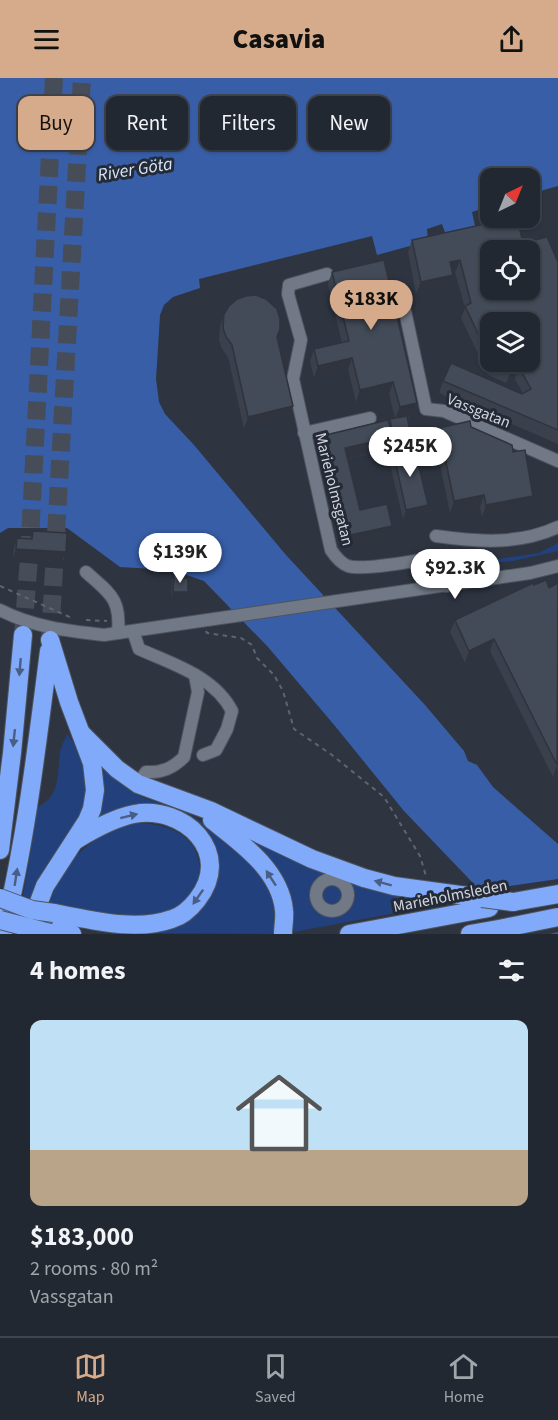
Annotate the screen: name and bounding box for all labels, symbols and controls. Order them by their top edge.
text: Casavia [233,20,325,59]
icon: menu [30,23,63,56]
icon: share [495,23,528,56]
chip: Buy [18,96,94,150]
chip: Rent [106,96,188,150]
chip: Filters [200,96,296,150]
chip: New [308,96,390,150]
water label: River Göta [96,151,175,188]
north arrow [480,168,540,228]
map controls [480,168,540,372]
button: locate [480,240,540,300]
pin: $183K [329,280,413,331]
text: $183K [344,285,398,313]
button: layers [480,312,540,372]
street label: Vassgatan [443,388,514,434]
pin: $245K [368,427,452,478]
street label: Marieholmsgatan [309,430,359,548]
text: $245K [383,432,437,460]
pin: $139K [138,533,222,584]
text: $139K [153,538,207,566]
pin: $92.3K [406,549,504,600]
text: $92.3K [425,554,485,582]
one-way arrow [16,658,25,677]
one-way arrow [9,729,19,748]
one-way arrow [120,811,138,821]
one-way arrow [12,867,21,886]
one-way arrow [266,870,277,887]
street label: Marieholmsleden [391,874,509,918]
one-way arrow [374,878,392,888]
one-way arrow [192,888,204,904]
text: 4 homes [30,952,125,989]
icon: filters [495,954,528,987]
icon: home [225,1059,333,1167]
text: $183,000 [30,1218,134,1255]
text: 2 rooms · 80 m² [30,1255,158,1283]
text: Vassgatan [30,1283,114,1311]
tab: Map [74,1350,107,1408]
tab: Saved [255,1350,296,1408]
tab: Home [444,1350,484,1408]

